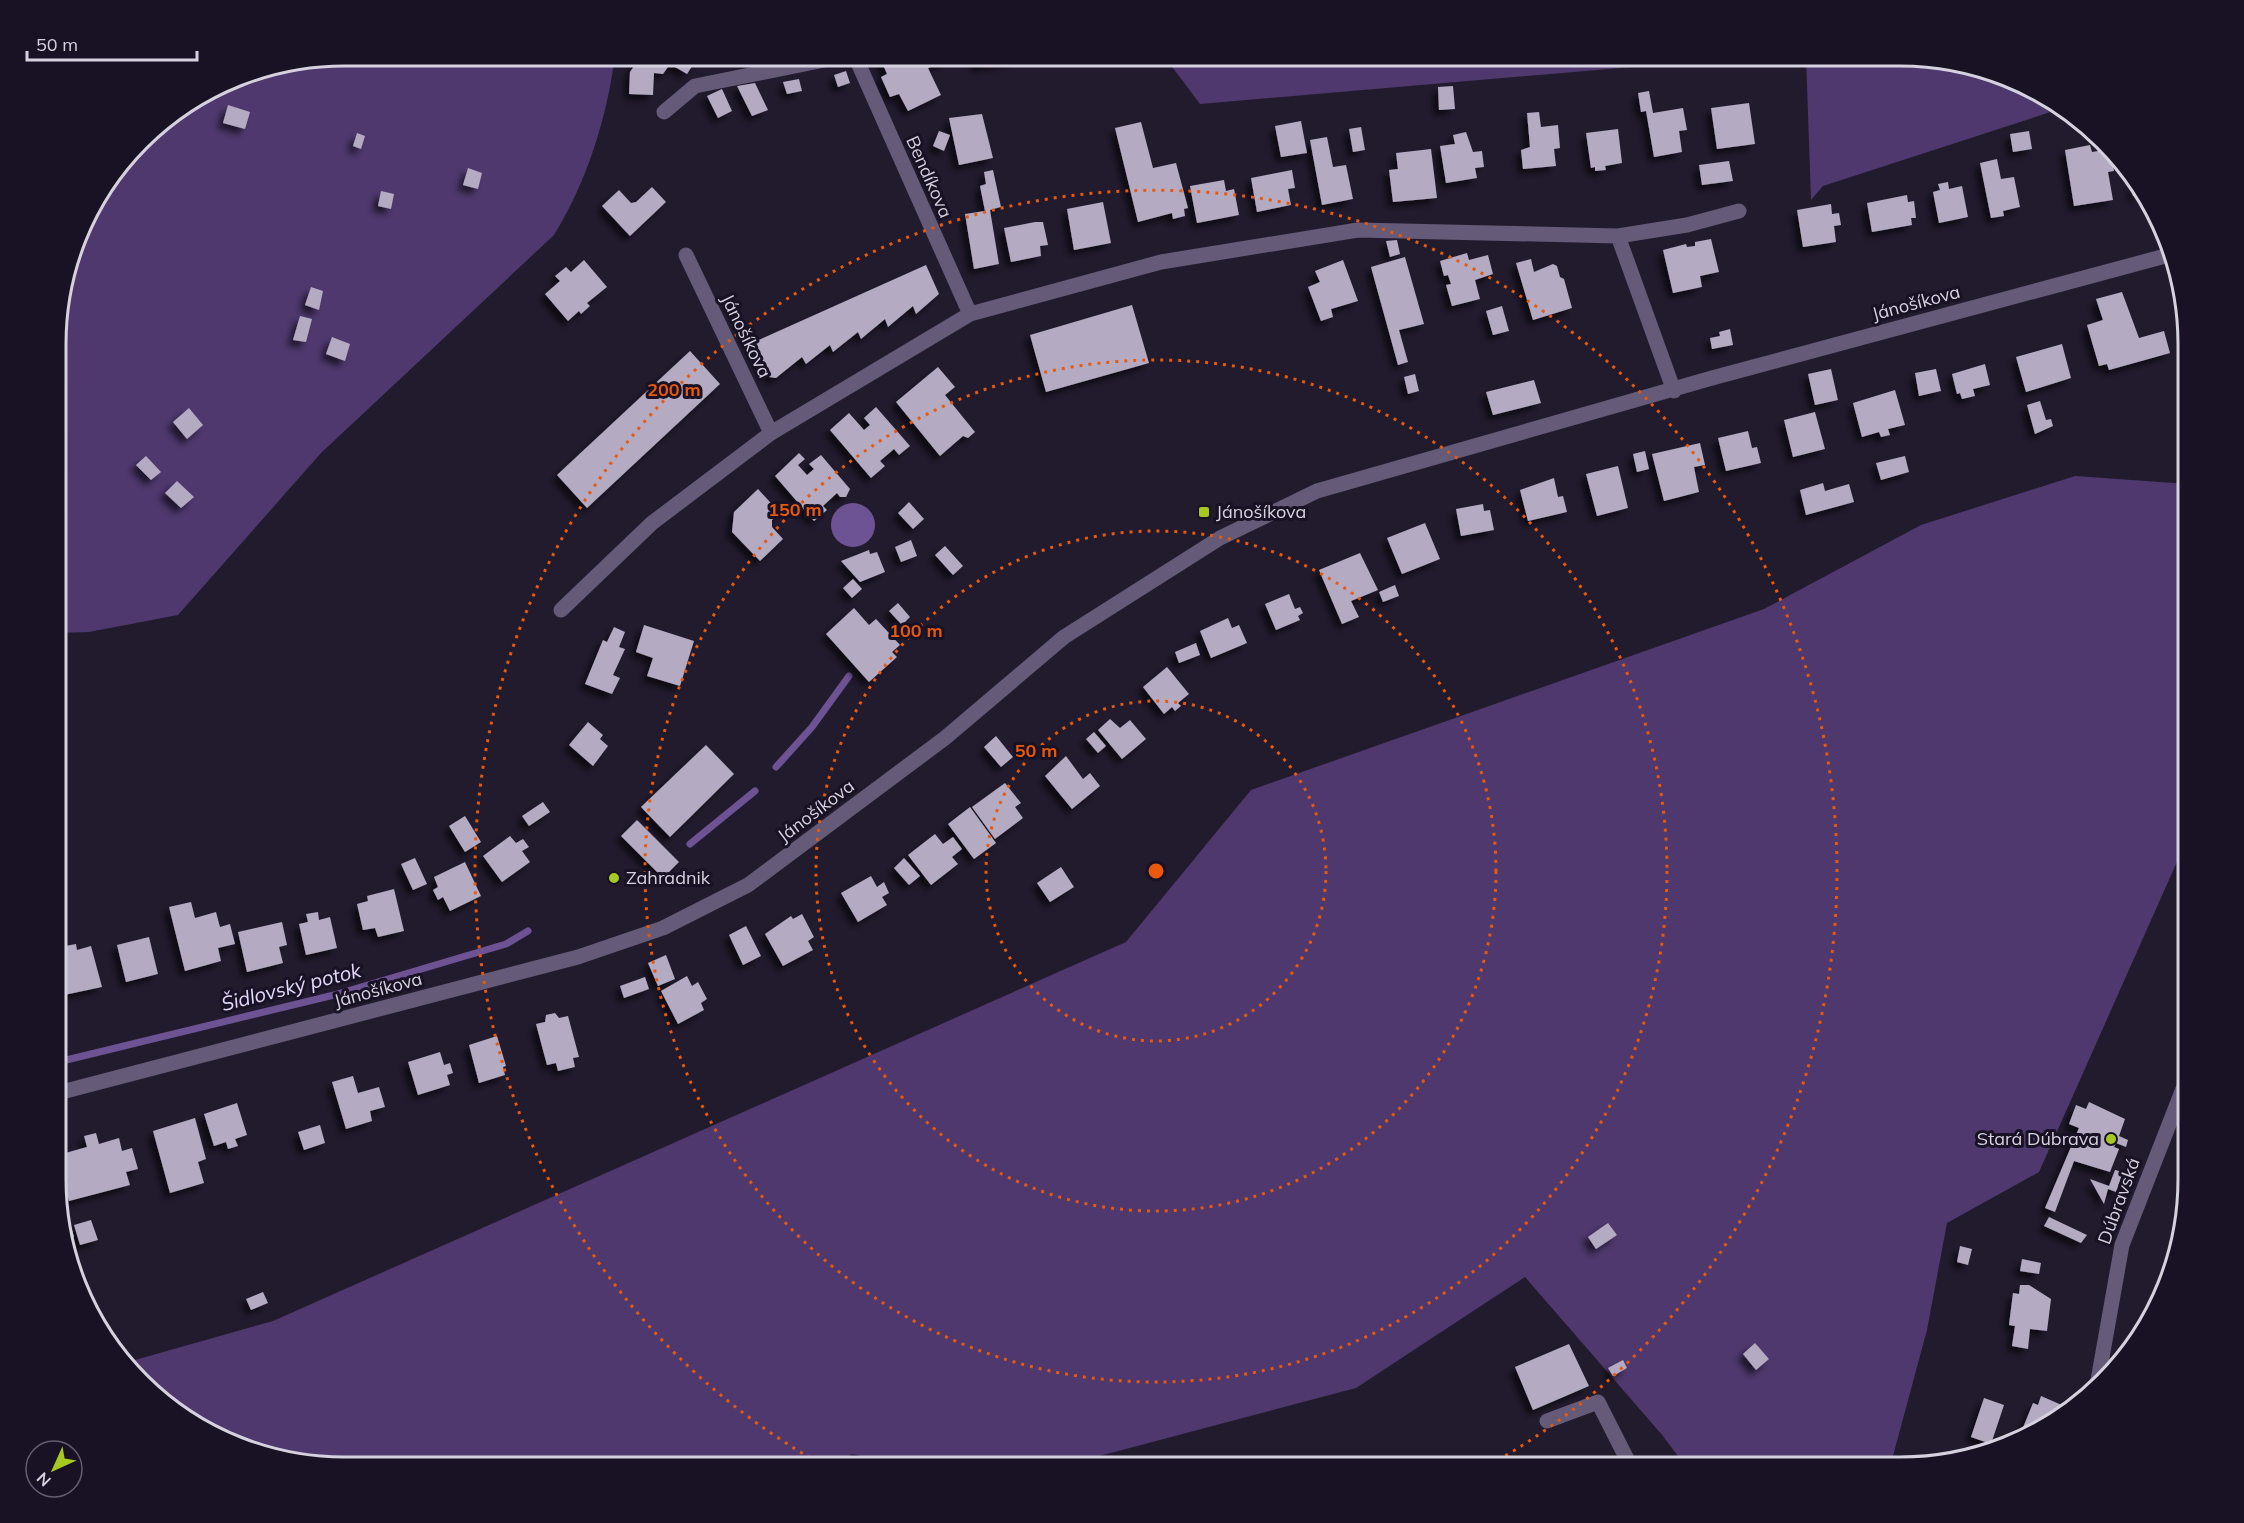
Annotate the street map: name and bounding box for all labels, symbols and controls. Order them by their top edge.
scale bar [27,24,196,62]
text: 50 m [36,33,78,56]
street label: Bendíkova [901,132,958,221]
street label: Jánošíkova [1869,280,1962,325]
street label: Jánošíkova [716,290,777,381]
text: 200 m [647,378,701,401]
text: 150 m [768,498,822,521]
place label: Jánošíkova [1216,500,1306,523]
marker: Jánošíkova [1197,505,1211,519]
text: 100 m [889,619,943,642]
text: 50 m [1015,739,1057,762]
street label: Jánošíkova [773,774,859,847]
centre of rings [1146,861,1166,881]
place label: Zahradnik [626,866,711,889]
marker: Zahradnik [607,871,621,885]
water label: Šidlovský potok [218,957,364,1016]
street label: Jánošíkova [331,967,424,1012]
place label: Stará Dúbrava [1977,1127,2099,1150]
marker: Stará Dúbrava [2104,1132,2118,1146]
street label: Dúbravská [2092,1155,2145,1247]
north arrow [24,1439,84,1499]
text: N [32,1468,55,1491]

